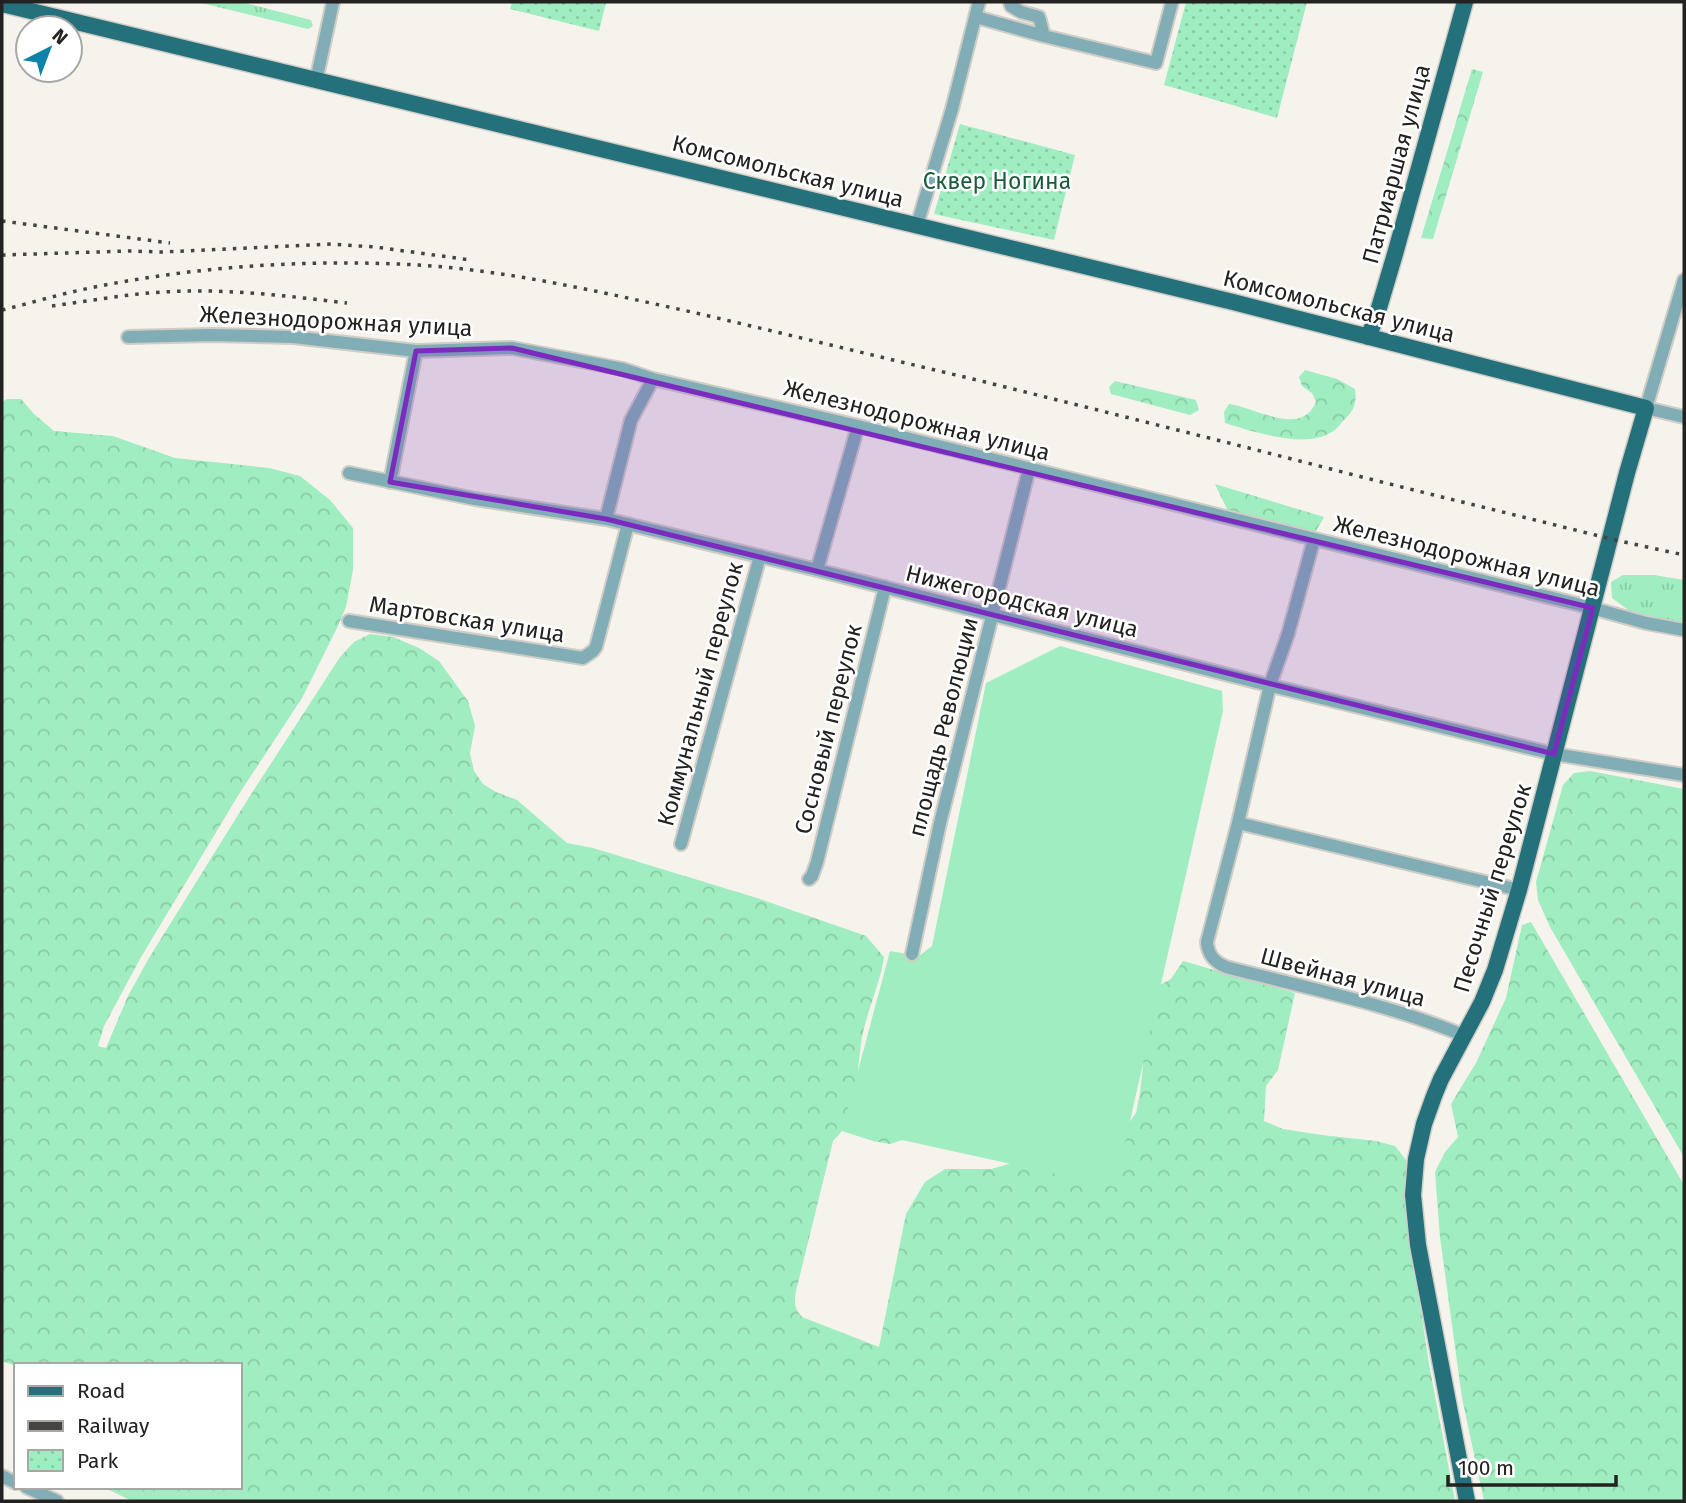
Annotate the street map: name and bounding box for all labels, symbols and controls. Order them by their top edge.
north arrow [14,14,84,84]
text: N [48,24,72,50]
street label: Патриаршая улица [1356,61,1436,267]
street label: Комсомольская улица [669,129,907,213]
park label: Сквер Ногина [923,167,1071,195]
street label: Комсомольская улица [1220,264,1458,348]
street label: Железнодорожная улица [199,300,473,342]
street label: Железнодорожная улица [781,373,1053,467]
street label: Железнодорожная улица [1331,509,1603,603]
street label: Коммунальный переулок [651,559,749,829]
street label: Нижегородская улица [903,559,1141,643]
street label: Мартовская улица [367,590,567,648]
street label: площадь Революции [902,614,984,840]
street label: Сосновый переулок [788,621,868,837]
street label: Песочный переулок [1447,780,1537,996]
street label: Швейная улица [1258,942,1428,1012]
legend [14,1363,242,1489]
text: Road [77,1378,125,1404]
text: Railway [77,1413,150,1439]
scale bar [1448,1444,1616,1488]
text: Park [77,1448,119,1474]
text: 100 m [1458,1455,1514,1481]

